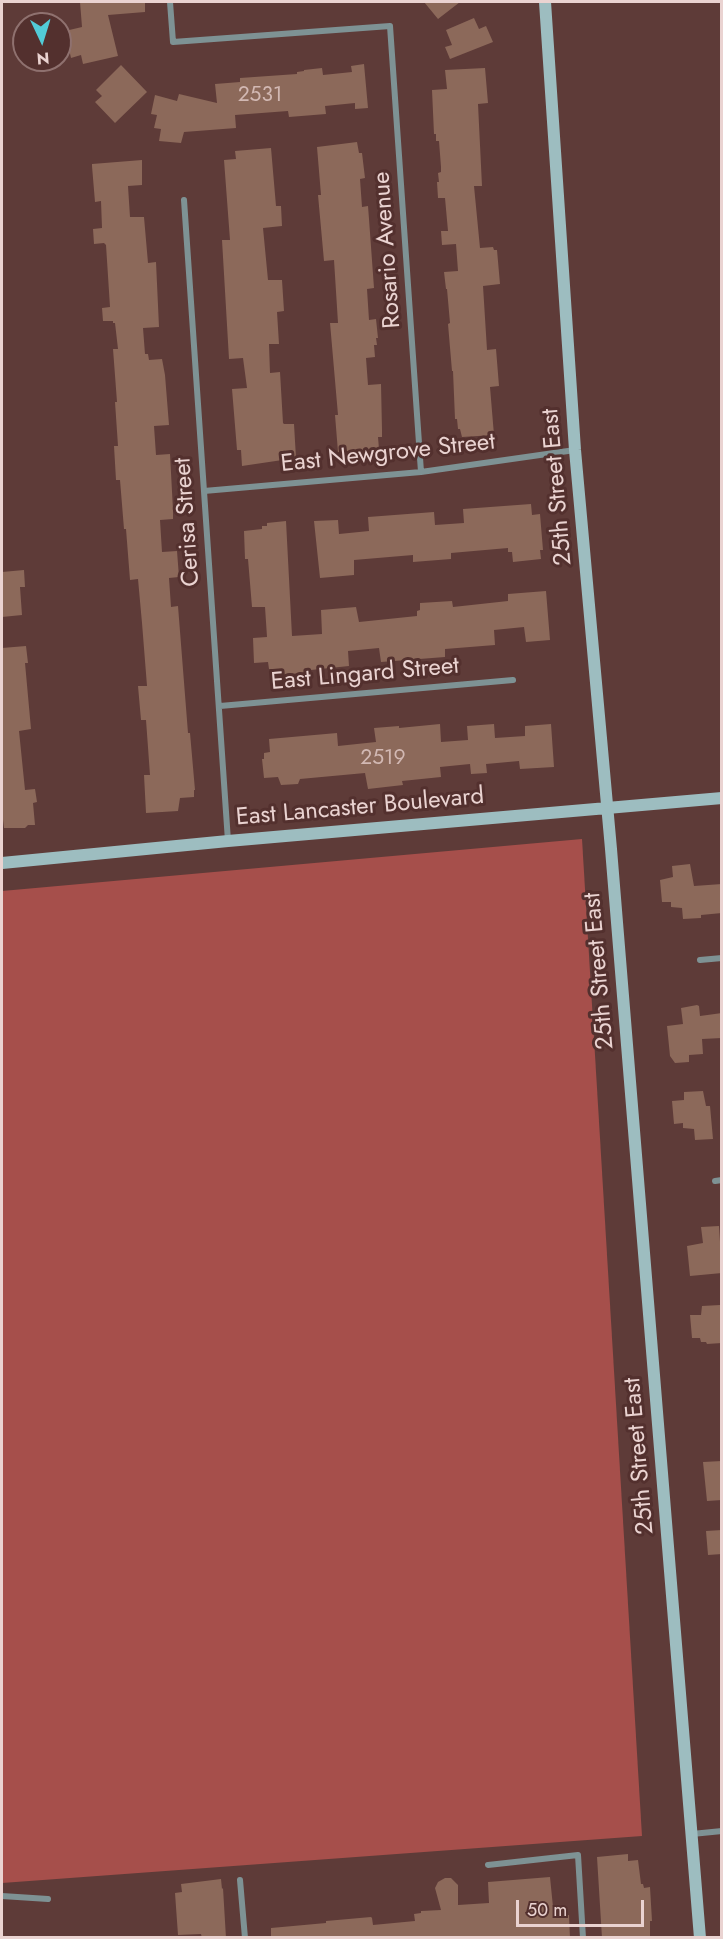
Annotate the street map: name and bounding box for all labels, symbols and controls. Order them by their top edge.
north arrow [12,12,72,72]
text: N [36,47,50,70]
house number: 2531 [238,83,282,109]
street label: Rosario Avenue [368,171,408,329]
street label: 25th Street East [537,407,579,567]
street label: East Newgrove Street [279,428,497,480]
street label: Cerisa Street [169,457,207,587]
street label: East Lingard Street [270,652,460,698]
house number: 2519 [360,746,406,772]
street label: East Lancaster Boulevard [235,783,485,833]
street label: 25th Street East [579,891,621,1051]
street label: 25th Street East [619,1376,661,1536]
scale bar [519,1888,646,1926]
text: 50 m [527,1897,567,1923]

